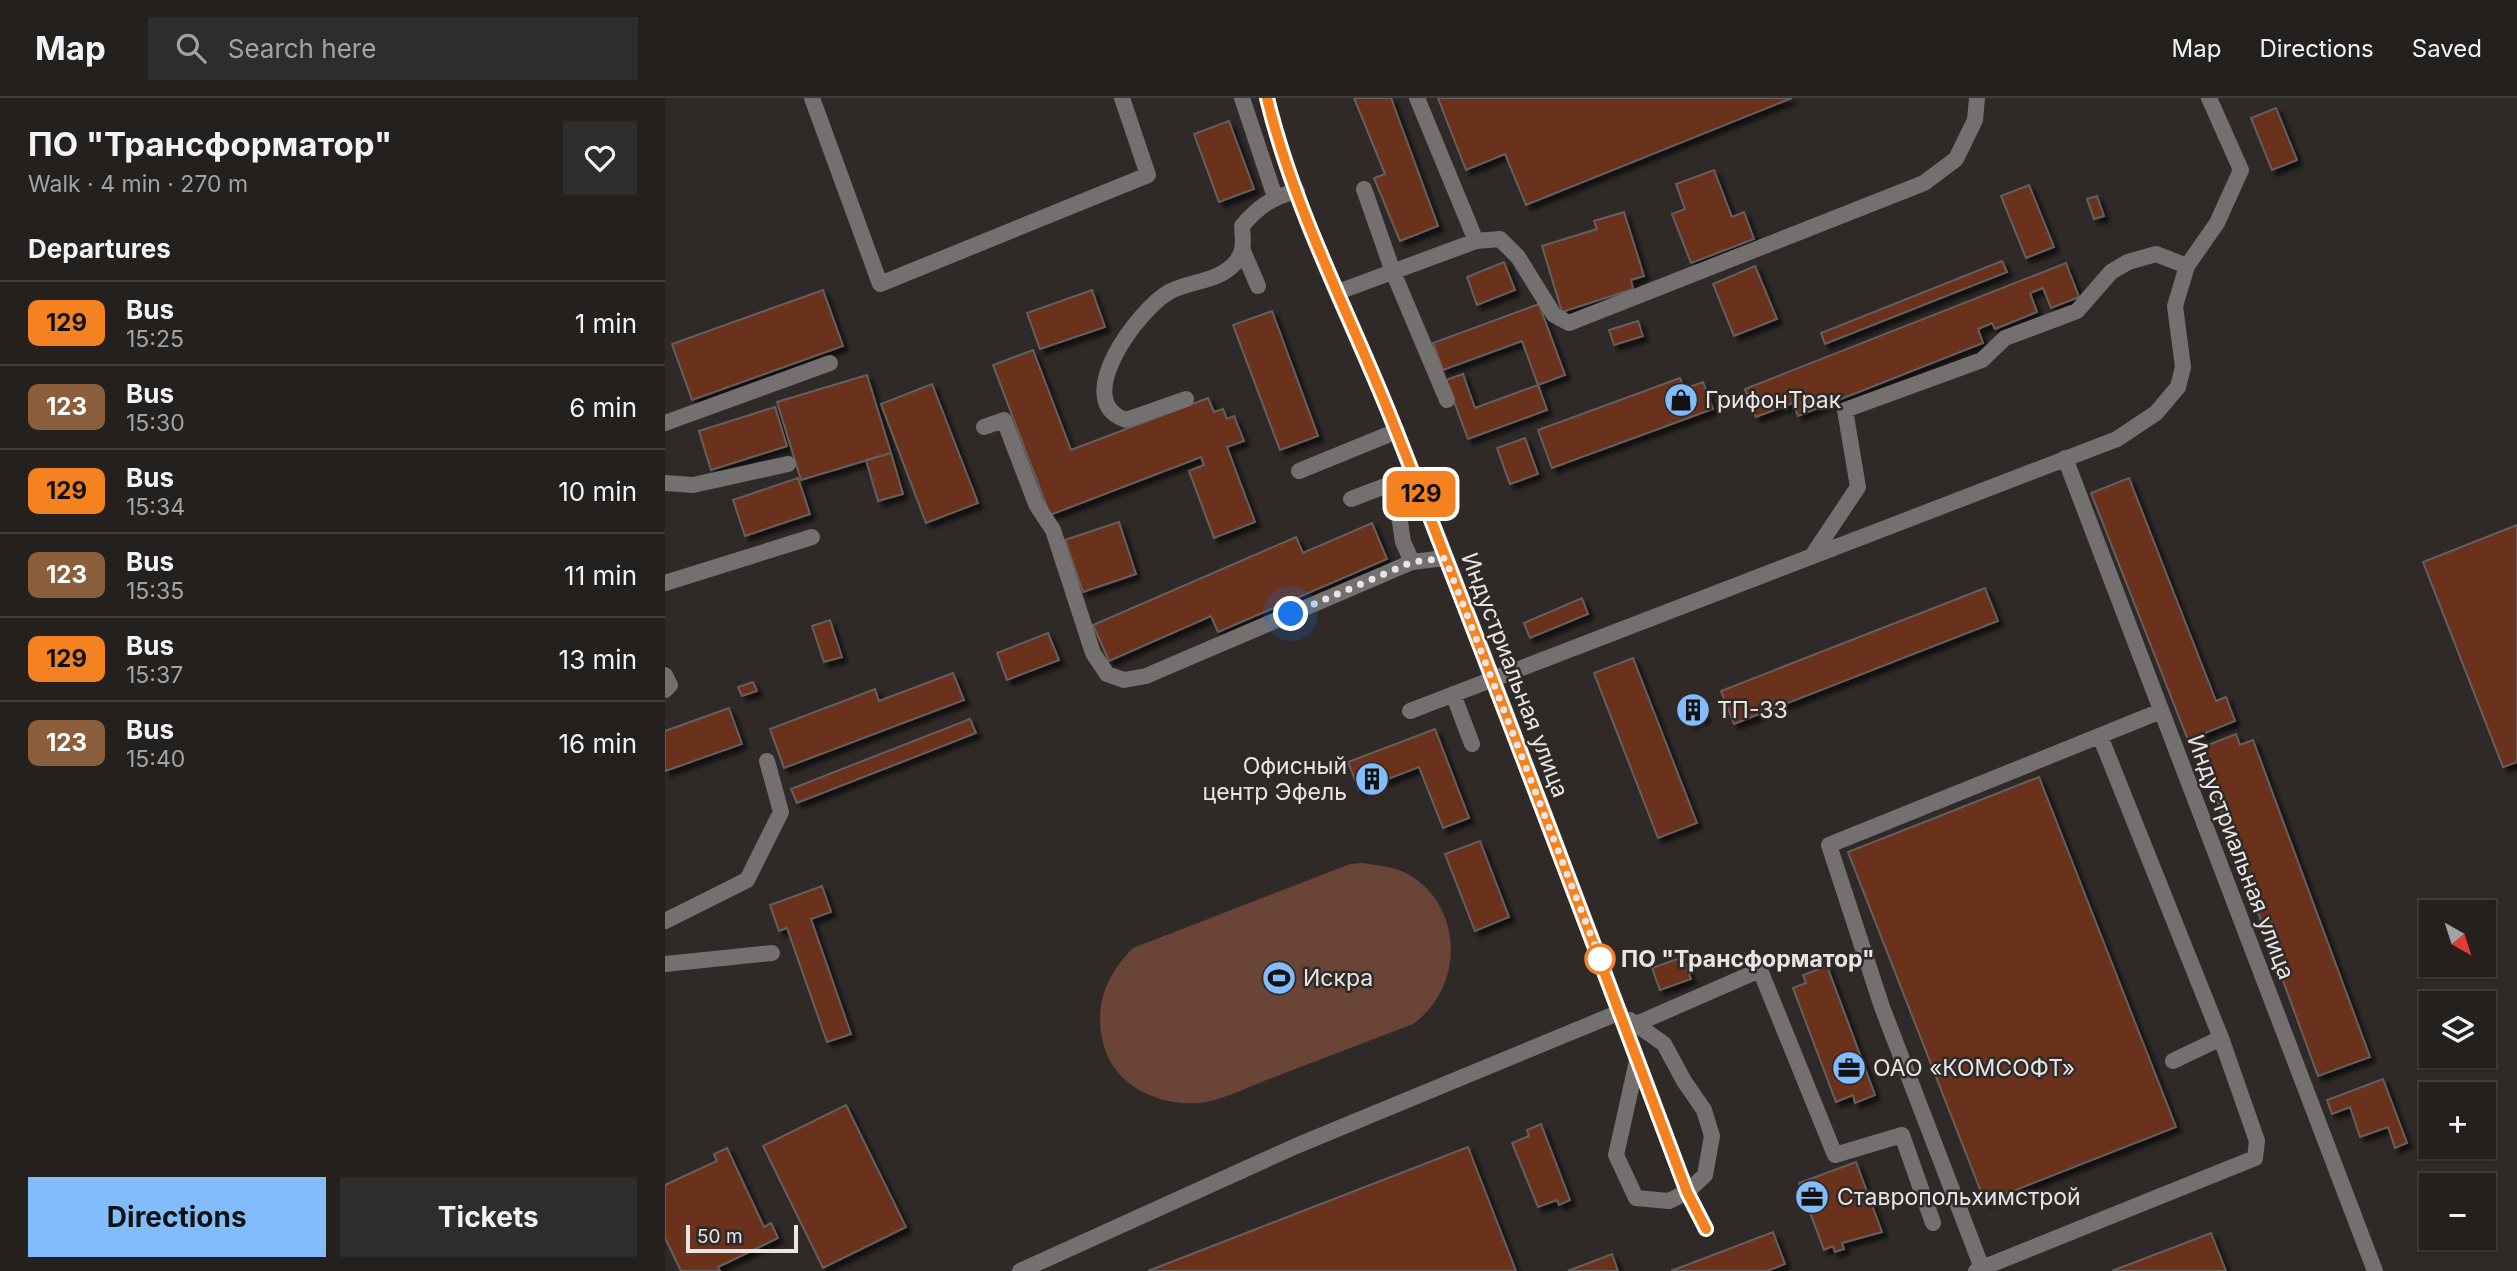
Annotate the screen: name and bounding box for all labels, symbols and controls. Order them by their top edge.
search box [148,17,638,80]
text: Map [35,28,106,68]
icon: search [172,29,210,67]
text: Search here [228,33,376,64]
text: Map [2172,34,2221,63]
text: Directions [2259,34,2374,63]
text: Saved [2412,34,2482,63]
button: heart [563,121,637,195]
text: ПО "Трансформатор" [28,124,392,164]
text: Walk · 4 min · 270 m [28,170,248,198]
text: Departures [28,233,171,264]
text: Bus [126,294,174,325]
text: 129 [46,308,87,337]
text: 1 min [575,308,637,339]
text: 15:25 [126,325,184,353]
text: Bus [126,378,174,409]
shop icon: ГрифонТрак [1662,381,1700,419]
place label: ГрифонТрак [1705,386,1842,414]
text: 123 [46,392,87,421]
text: 6 min [569,392,637,423]
text: 15:30 [126,409,185,437]
text: Bus [126,462,174,493]
line badge: 129 [1381,471,1461,517]
text: 129 [46,476,87,505]
text: 10 min [558,476,637,507]
text: 129 [1400,479,1442,508]
text: 15:34 [126,493,185,521]
text: Bus [126,546,174,577]
street label: Индустриальная улица [1455,549,1575,801]
text: 123 [46,560,87,589]
text: 11 min [564,560,637,591]
text: 15:35 [126,577,184,605]
your location [1273,596,1308,631]
text: Bus [126,630,174,661]
text: 129 [46,644,87,673]
text: 13 min [559,644,637,675]
text: 15:37 [126,661,183,689]
building icon: ТП-33 [1674,691,1712,729]
place label: ТП-33 [1717,696,1788,724]
text: Bus [126,714,174,745]
text: 123 [46,728,87,757]
text: 16 min [559,728,637,759]
street label: Индустриальная улица [2181,731,2301,983]
text: 15:40 [126,745,185,773]
place label: Офисный центр Эфель [1202,752,1347,806]
building icon: Офисный центр Эфель [1353,760,1391,798]
north arrow [2419,900,2495,976]
map controls [2419,900,2496,1250]
marker: ПО "Трансформатор" [1585,944,1615,974]
place label: ПО "Трансформатор" [1621,945,1875,973]
sports icon: Искра [1260,959,1298,997]
place label: Искра [1303,964,1373,992]
button: layers [2419,991,2496,1068]
office icon: ОАО «КОМСОФТ» [1830,1049,1868,1087]
place label: ОАО «КОМСОФТ» [1873,1054,2075,1082]
button: + [2419,1082,2496,1159]
button: − [2419,1173,2496,1250]
button: Directions [28,1177,326,1257]
button: Tickets [340,1177,637,1257]
office icon: Ставропольхимстрой [1793,1178,1831,1216]
place label: Ставропольхимстрой [1837,1183,2081,1211]
scale bar [686,1222,798,1254]
text: 50 m [697,1225,743,1248]

